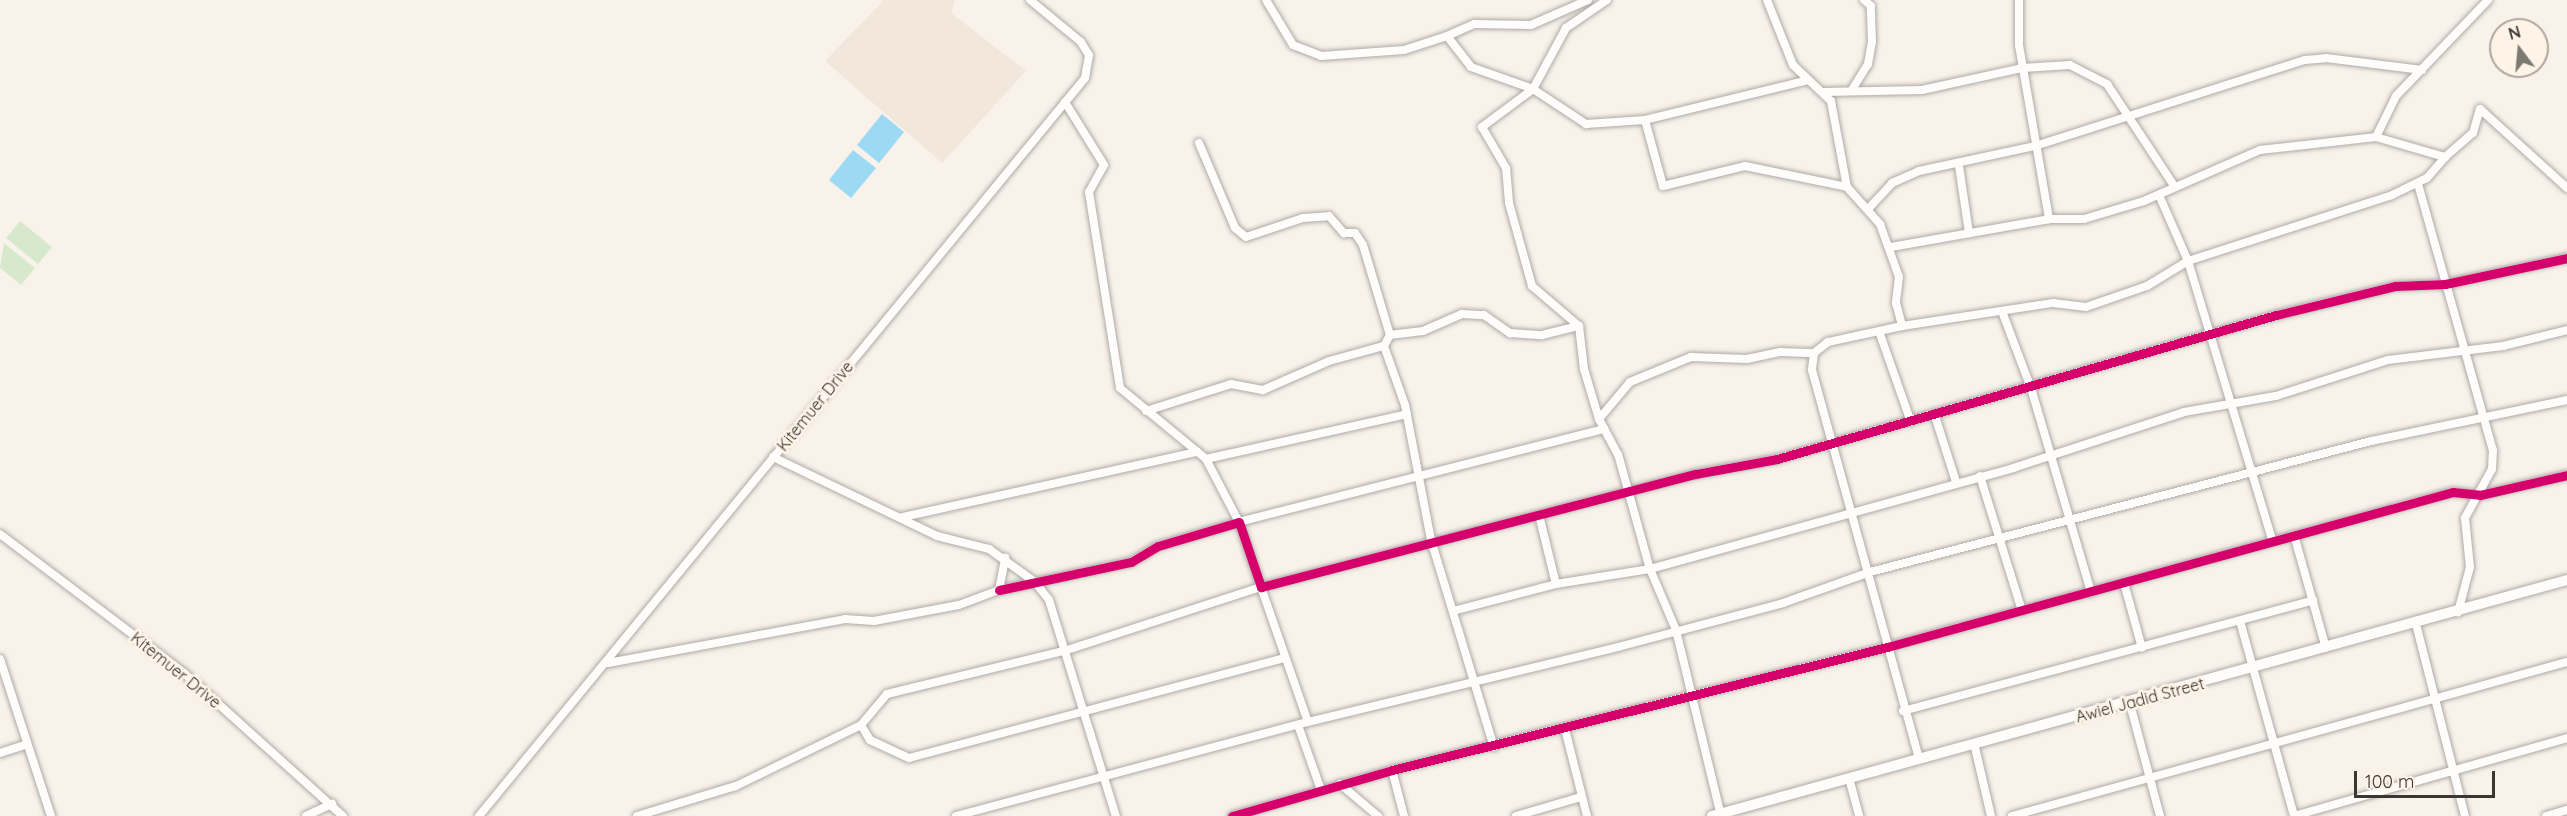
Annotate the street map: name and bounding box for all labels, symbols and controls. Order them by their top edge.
north arrow [2489,18,2549,78]
text: N [2506,21,2523,44]
street label: Kitemuer Drive [773,357,857,455]
street label: Kitemuer Drive [127,628,225,712]
street label: Awiel Jadid Street [2074,674,2206,726]
scale bar [2357,759,2498,797]
text: 100 m [2365,770,2414,793]

